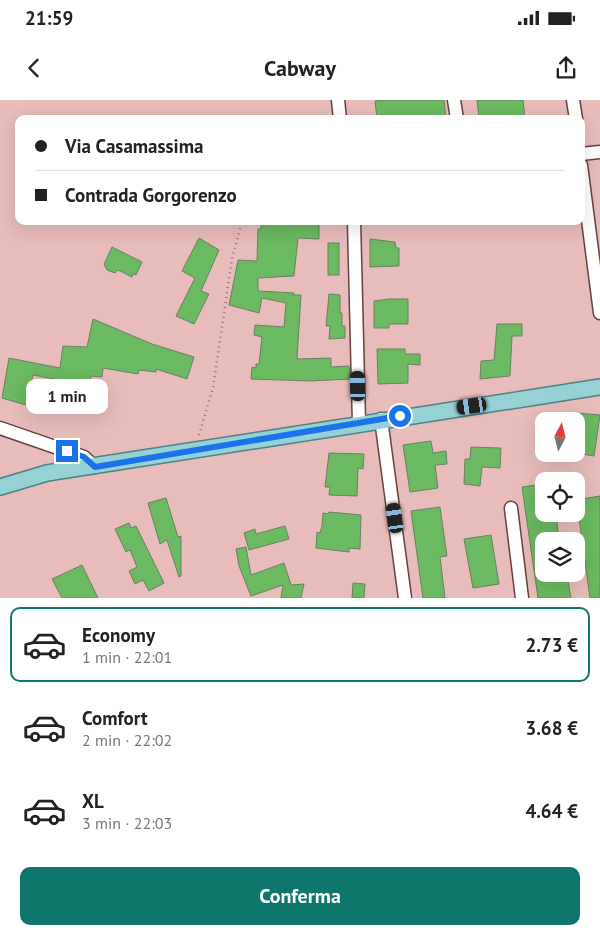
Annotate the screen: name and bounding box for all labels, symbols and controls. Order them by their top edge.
text: 21:59 [25,6,73,30]
icon: back [20,54,48,82]
text: Cabway [264,54,336,82]
icon: share [552,54,580,82]
text: Via Casamassima [65,134,203,158]
text: Contrada Gorgorenzo [65,183,237,207]
car [350,371,365,401]
callout: 1 min [26,378,108,414]
text: 1 min [47,386,87,406]
car [456,396,487,416]
route start [389,405,411,427]
north arrow [535,412,585,462]
map controls [535,412,585,582]
route end [56,440,78,462]
button: locate [535,472,585,522]
car [385,502,404,534]
button: layers [535,532,585,582]
icon: car [22,622,67,667]
text: Economy [82,623,155,647]
text: 2.73 € [525,633,578,657]
text: 1 min · 22:01 [82,647,172,667]
icon: car [22,705,67,750]
text: Comfort [82,706,148,730]
text: 3.68 € [525,716,578,740]
text: 2 min · 22:02 [82,730,172,750]
icon: car [22,788,67,833]
text: XL [82,789,104,813]
text: 4.64 € [525,799,578,823]
text: 3 min · 22:03 [82,813,172,833]
button: Conferma [20,867,580,925]

